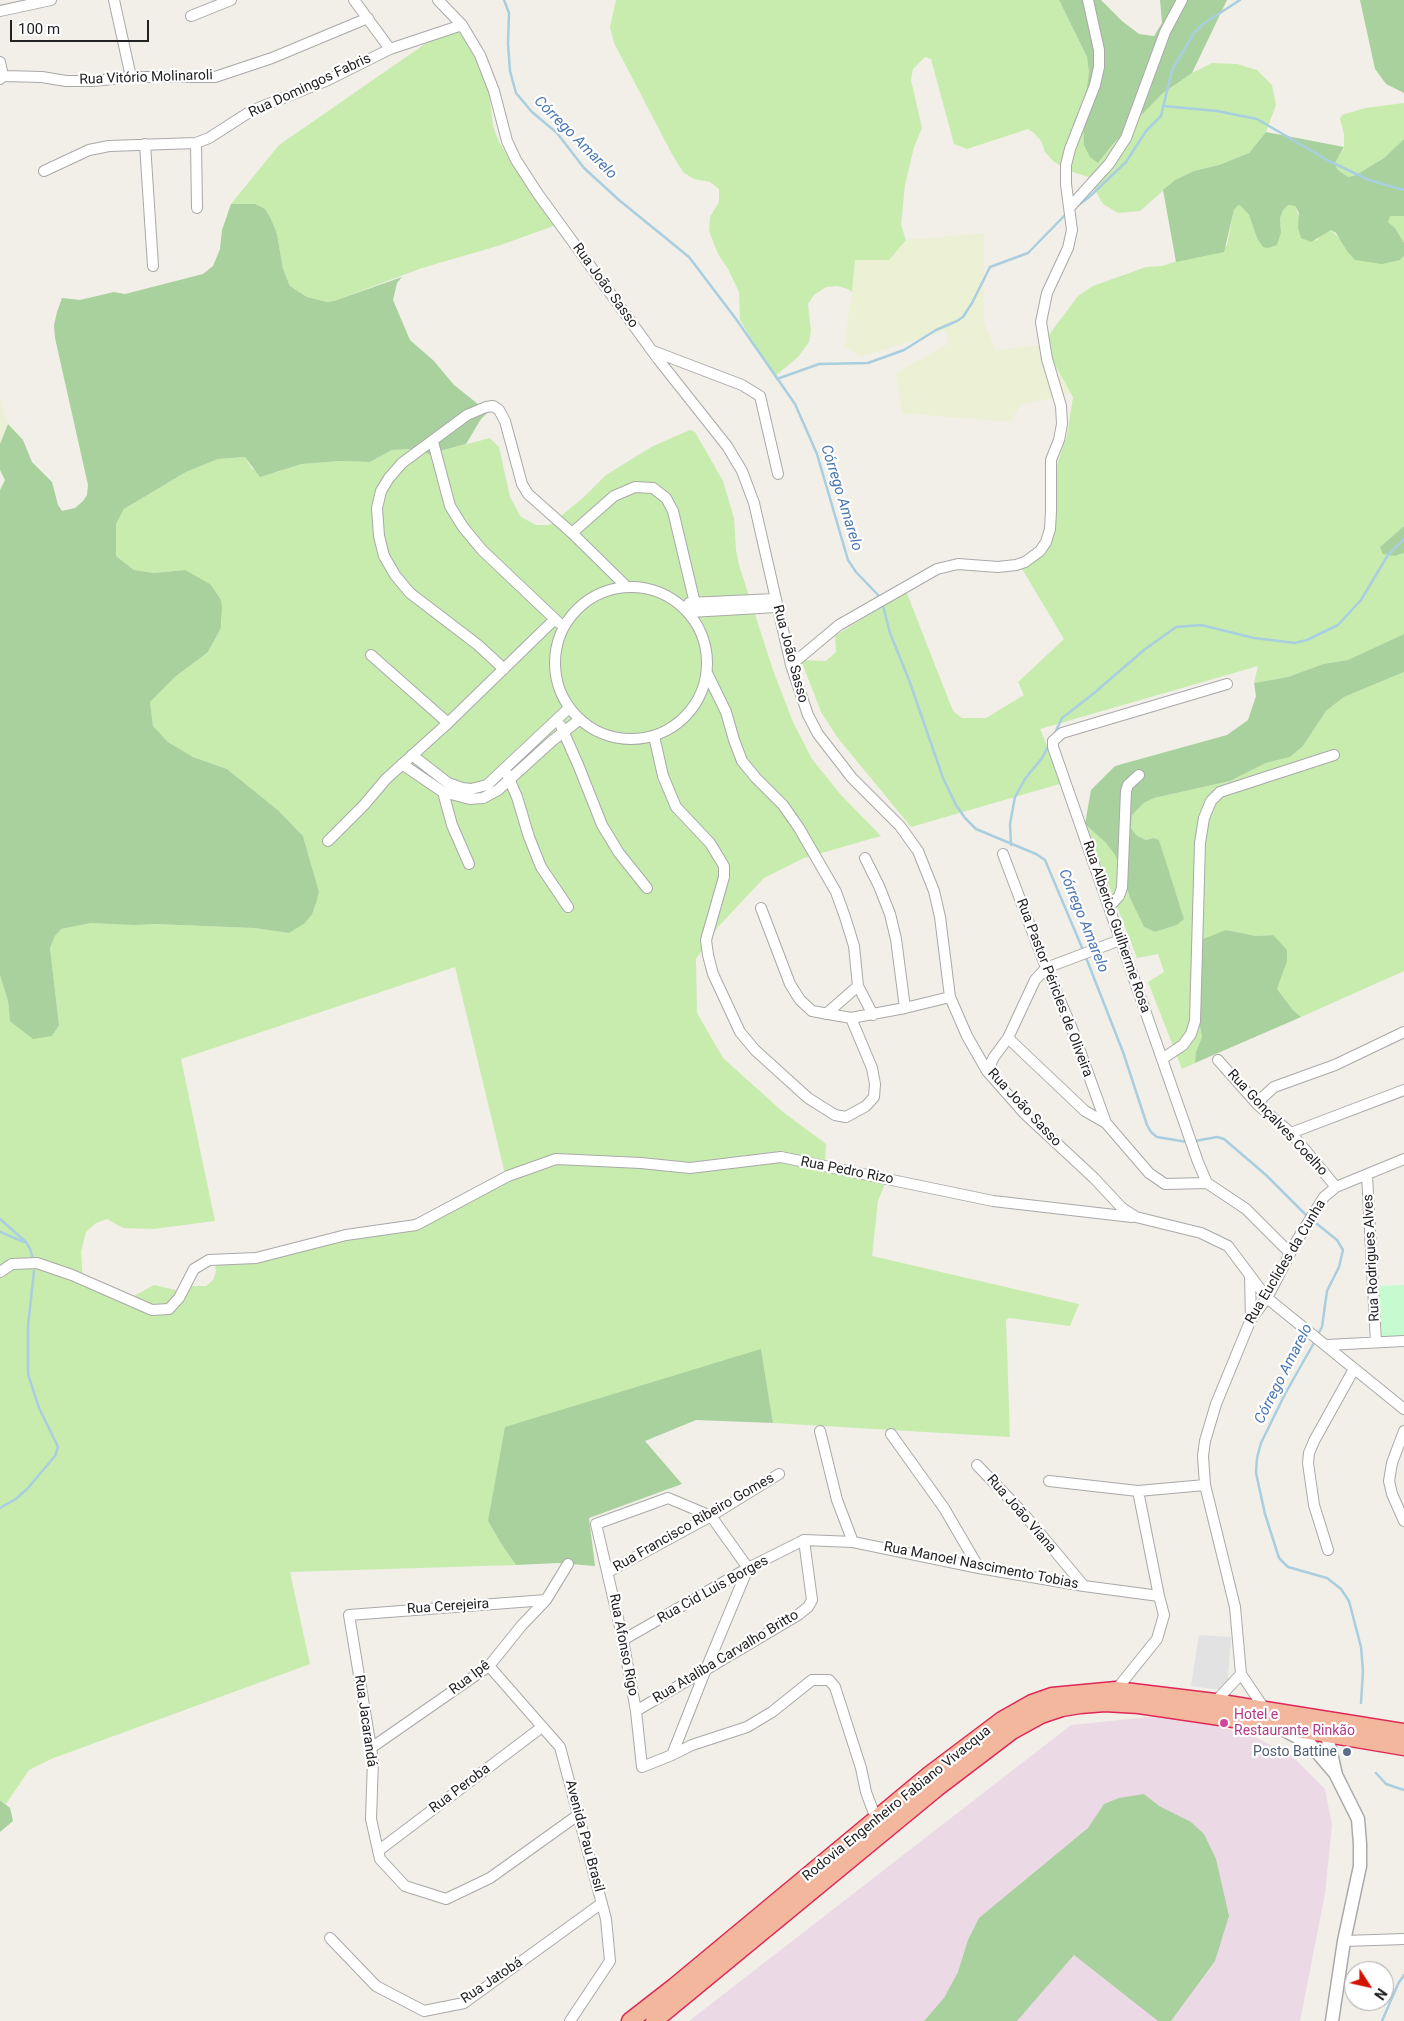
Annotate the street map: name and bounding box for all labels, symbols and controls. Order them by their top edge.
scale bar [12,10,151,42]
text: 100 m [18,20,60,38]
street label: Rua Domingos Fabris [246,50,374,122]
street label: Rua Vitório Molinaroli [79,67,213,89]
water label: Córrego Amarelo [530,93,620,183]
street label: Rua João Sasso [569,240,641,332]
water label: Córrego Amarelo [816,443,866,553]
street label: Rua João Sasso [769,603,811,705]
street label: Rua Alberico Guilherme Rosa [1079,839,1153,1015]
water label: Córrego Amarelo [1054,867,1112,975]
street label: Rua Pastor Péricles de Oliveira [1012,896,1096,1080]
street label: Rua João Sasso [984,1065,1064,1151]
street label: Rua Gonçalves Coelho [1223,1066,1331,1180]
street label: Rua Pedro Rizo [799,1154,895,1188]
street label: Rua Rodrigues Alves [1360,1194,1384,1322]
street label: Rua Euclides da Cunha [1242,1197,1330,1327]
water label: Córrego Amarelo [1251,1321,1317,1427]
street label: Rua Francisco Ribeiro Gomes [611,1470,777,1576]
street label: Rua João Viana [983,1472,1059,1556]
street label: Rua Manoel Nascimento Tobias [882,1539,1080,1593]
street label: Rua Cid Luis Borges [655,1553,771,1627]
street label: Rua Afonso Rigo [605,1592,641,1698]
street label: Rua Cerejeira [406,1596,490,1618]
street label: Rua Ataliba Carvalho Britto [650,1607,802,1707]
street label: Rua Ipê [446,1657,494,1699]
street label: Rua Jacarandá [350,1674,380,1768]
place label: Hotel e Restaurante Rinkão [1234,1707,1355,1740]
marker: Hotel e Restaurante Rinkão [1218,1717,1230,1729]
street label: Rodovia Engenheiro Fabiano Vivacqua [799,1723,995,1885]
place label: Posto Battine [1253,1744,1337,1760]
marker: Posto Battine [1341,1746,1353,1758]
street label: Rua Peroba [426,1761,494,1817]
street label: Avenida Pau Brasil [561,1778,607,1894]
street label: Rua Jatobá [458,1954,526,2008]
north arrow [1344,1961,1394,2011]
text: N [1371,1985,1390,2003]

